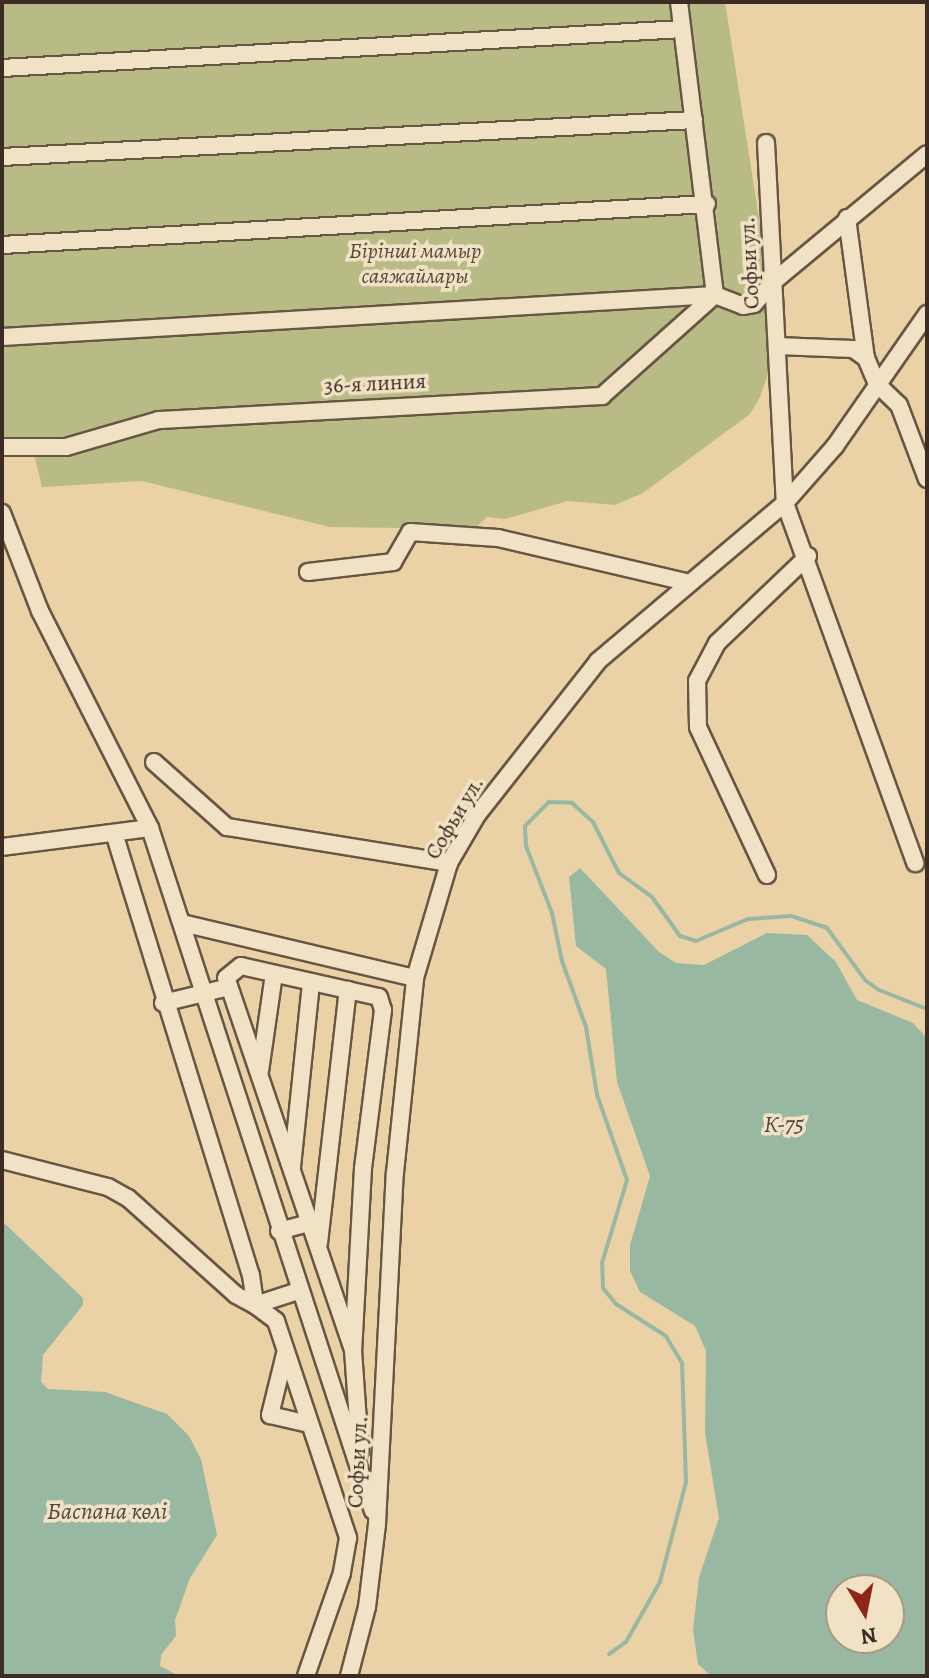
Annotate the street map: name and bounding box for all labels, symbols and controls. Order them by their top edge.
street label: Софьи ул. [734,216,766,310]
park label: Бірінші мамыр саяжайлары [349,238,481,290]
street label: 36-я линия [323,368,427,400]
street label: Софьи ул. [420,772,490,864]
water label: К-75 [764,1111,804,1139]
street label: Софьи ул. [342,1415,374,1509]
water label: Баспана көлі [47,1498,167,1526]
north arrow [825,1574,905,1654]
text: N [858,1620,879,1652]

